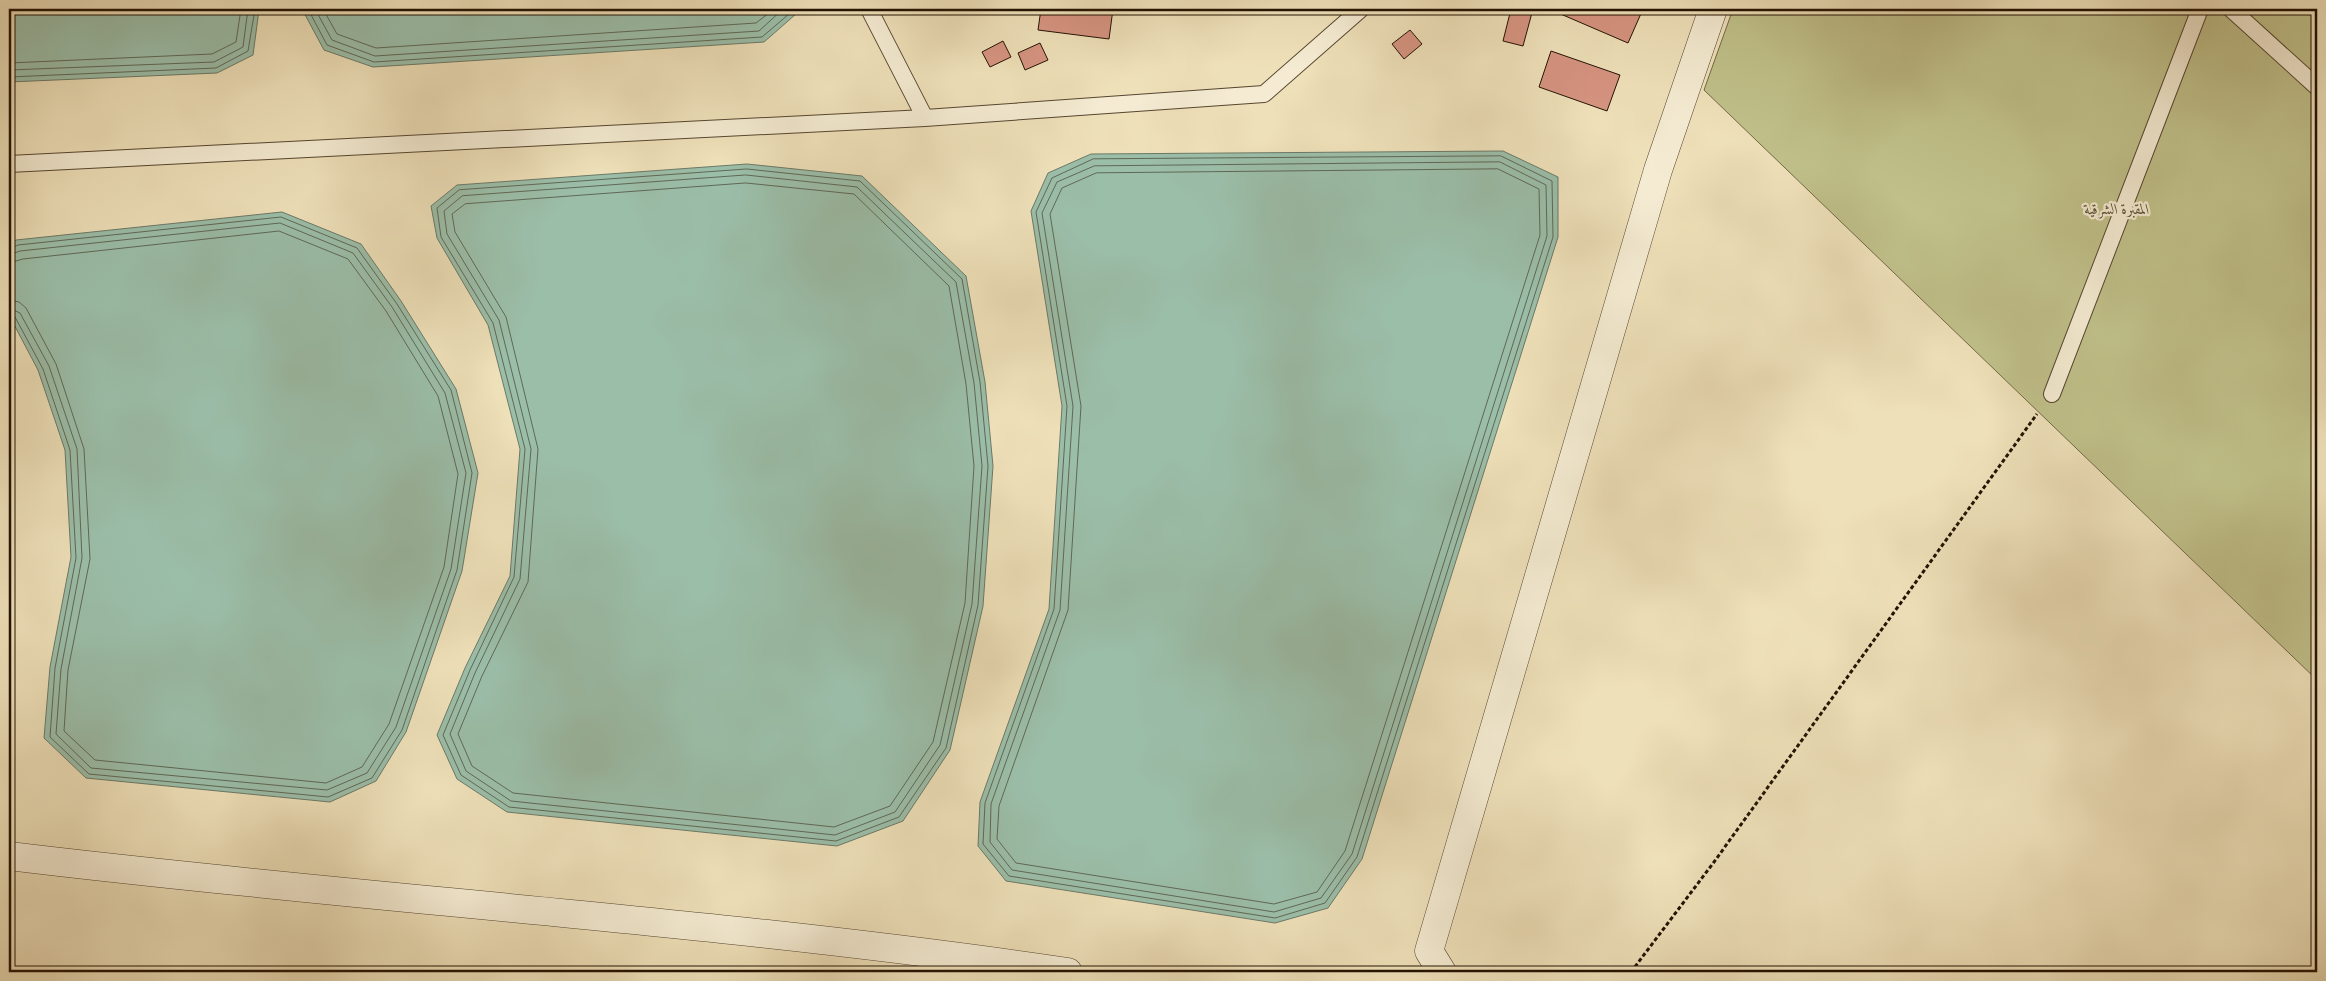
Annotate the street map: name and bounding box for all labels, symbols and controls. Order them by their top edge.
park label: المقبرة الشرقية [2083,200,2149,219]

